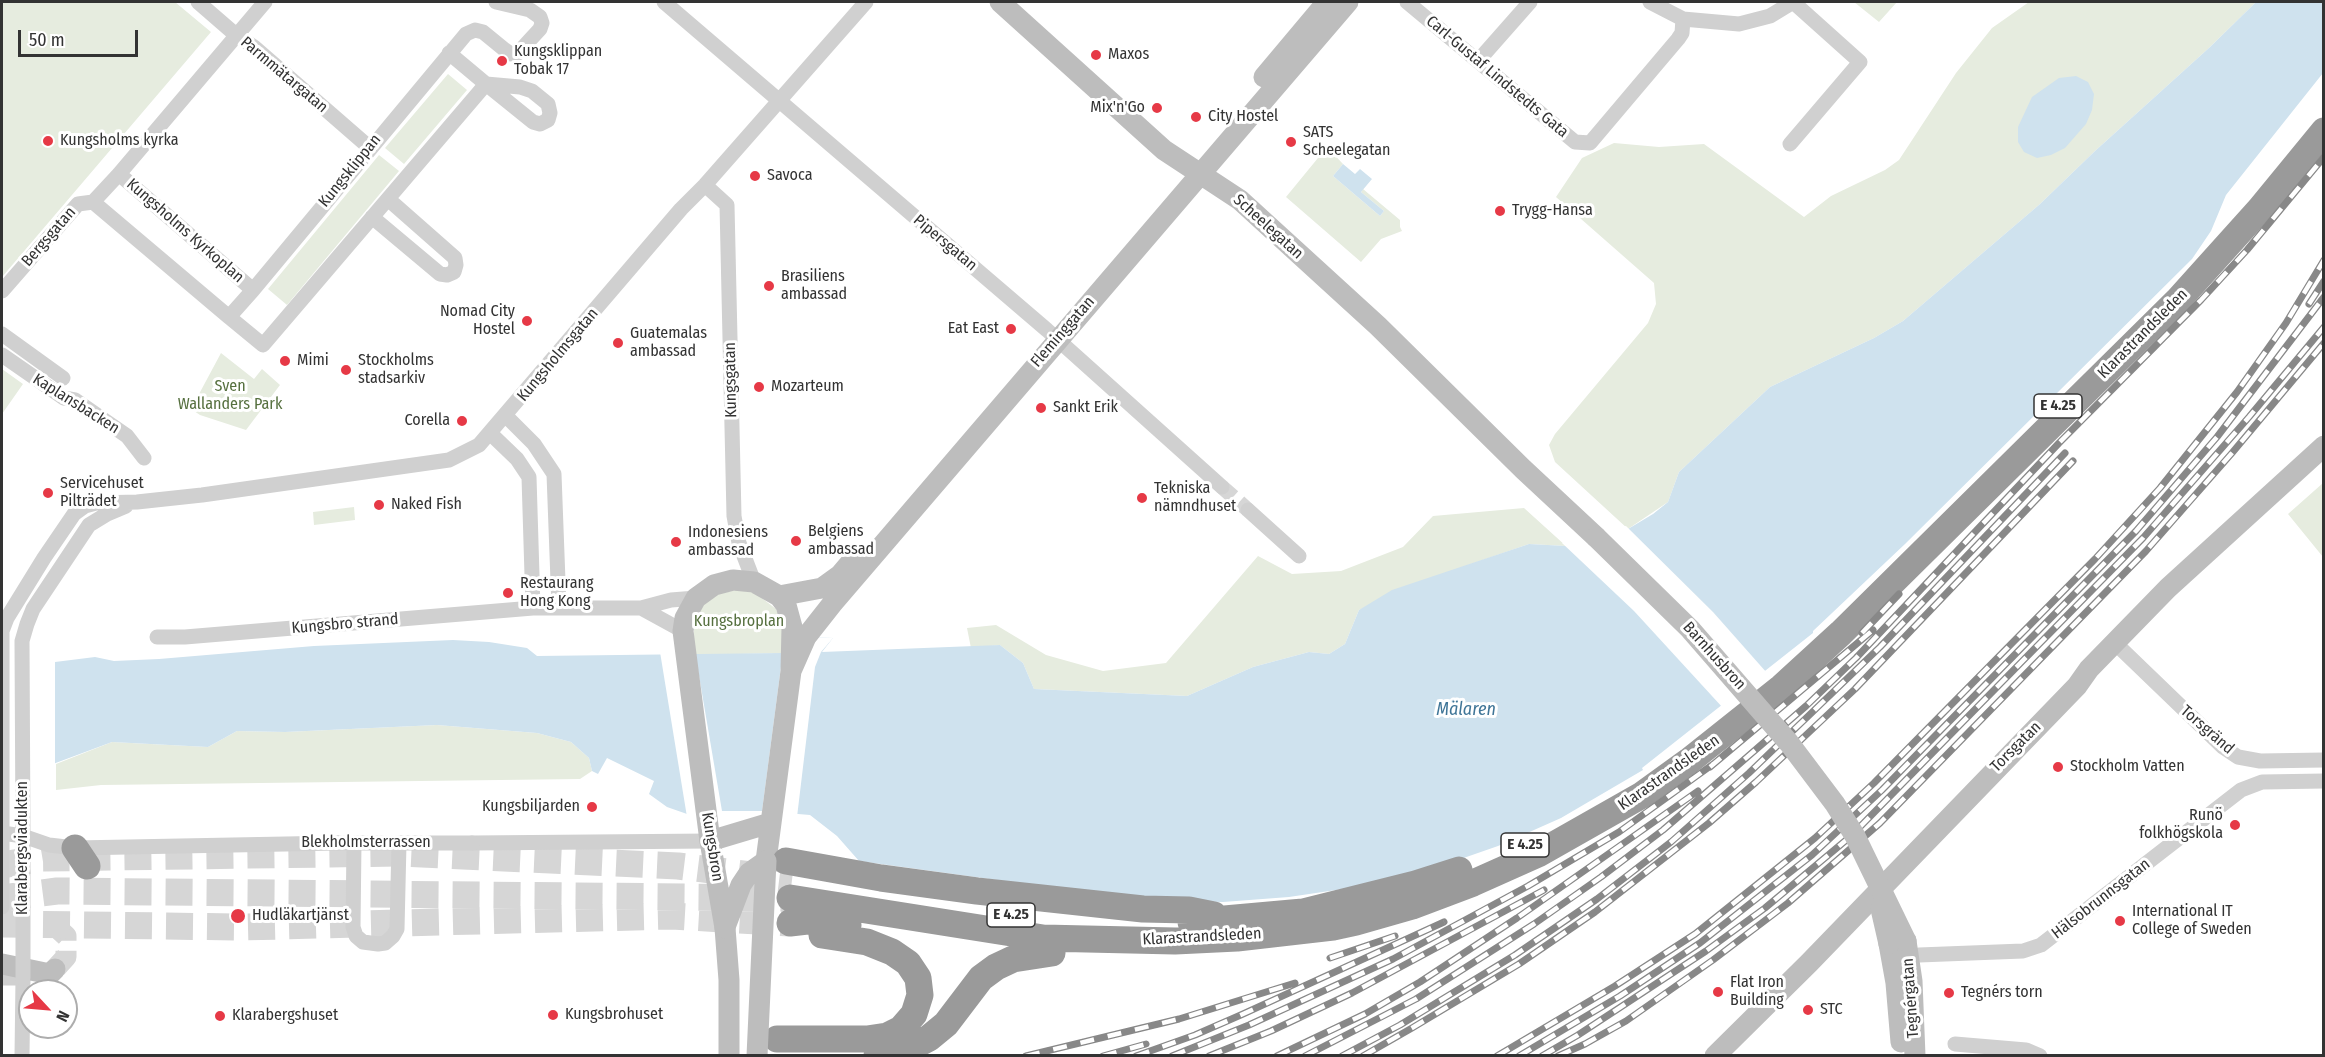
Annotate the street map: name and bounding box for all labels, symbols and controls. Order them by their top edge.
street label: Carl-Gustaf Lindstedts Gata [1422,12,1572,142]
scale bar [21,18,141,56]
text: 50 m [29,29,65,51]
street label: Parmmätargatan [236,33,332,117]
place label: Kungsklippan Tobak 17 [514,42,602,80]
place label: Maxos [1108,45,1149,65]
marker: Maxos [1089,48,1103,62]
marker: Kungsklippan Tobak 17 [495,54,509,68]
place label: Mix'n'Go [1090,98,1145,118]
marker: Mix'n'Go [1150,101,1164,115]
place label: City Hostel [1208,107,1278,127]
marker: City Hostel [1189,110,1203,124]
place label: SATS Scheelegatan [1303,123,1391,161]
place label: Kungsholms kyrka [60,131,179,151]
street label: Kungsklippan [315,131,385,211]
marker: Kungsholms kyrka [41,134,55,148]
marker: SATS Scheelegatan [1284,135,1298,149]
place label: Savoca [767,166,813,186]
marker: Savoca [748,169,762,183]
street label: Kungsholms Kyrkoplan [122,175,248,287]
street label: Scheelegatan [1229,191,1307,263]
place label: Trygg-Hansa [1512,201,1593,221]
street label: Bergsgatan [18,203,80,271]
marker: Trygg-Hansa [1493,204,1507,218]
street label: Pipersgatan [909,211,981,275]
place label: Brasiliens ambassad [781,267,847,305]
marker: Brasiliens ambassad [762,279,776,293]
street label: Klarastrandsleden [2094,285,2192,383]
street label: Fleminggatan [1027,293,1099,371]
place label: Nomad City Hostel [440,302,515,340]
street label: Kungsholmsgatan [513,304,603,406]
marker: Nomad City Hostel [520,314,534,328]
place label: Eat East [948,319,999,339]
marker: Eat East [1004,322,1018,336]
place label: Guatemalas ambassad [630,324,707,362]
marker: Guatemalas ambassad [611,336,625,350]
street label: Kungsgatan [721,342,741,418]
place label: Mimi [297,351,329,371]
place label: Stockholms stadsarkiv [358,351,434,389]
marker: Mimi [278,354,292,368]
marker: Stockholms stadsarkiv [339,363,353,377]
street label: Kaplansbacken [29,370,123,438]
park label: Sven Wallanders Park [178,377,282,415]
place label: Mozarteum [771,377,844,397]
marker: Mozarteum [752,380,766,394]
road number: E 4.25 [2034,394,2082,418]
place label: Sankt Erik [1053,398,1118,418]
marker: Sankt Erik [1034,401,1048,415]
place label: Corella [405,411,450,431]
marker: Corella [455,414,469,428]
place label: Servicehuset Pilträdet [60,474,144,512]
place label: Tekniska nämndhuset [1154,479,1236,517]
marker: Servicehuset Pilträdet [41,486,55,500]
marker: Tekniska nämndhuset [1135,491,1149,505]
place label: Naked Fish [391,495,462,515]
marker: Naked Fish [372,498,386,512]
place label: Belgiens ambassad [808,522,874,560]
place label: Indonesiens ambassad [688,523,768,561]
marker: Belgiens ambassad [789,534,803,548]
marker: Indonesiens ambassad [669,535,683,549]
place label: Restaurang Hong Kong [520,574,593,612]
marker: Restaurang Hong Kong [501,586,515,600]
street label: Kungsbro strand [291,610,399,638]
park label: Kungsbroplan [694,612,784,632]
street label: Barnhusbron [1679,618,1749,694]
water label: Mälaren [1436,699,1496,721]
street label: Torsgränd [2176,702,2238,758]
street label: Torsgatan [1987,718,2045,776]
street label: Klarastrandsleden [1615,731,1723,815]
place label: Stockholm Vatten [2070,757,2185,777]
marker: Stockholm Vatten [2051,760,2065,774]
street label: Klarabergsviadukten [13,781,33,915]
place label: Kungsbiljarden [482,797,580,817]
marker: Kungsbiljarden [585,800,599,814]
place label: Runö folkhögskola [2139,806,2223,844]
street label: Kungsbron [697,811,727,883]
marker: Runö folkhögskola [2228,818,2242,832]
street label: Blekholmsterrassen [301,833,431,853]
road number: E 4.25 [1501,833,1549,857]
street label: Hälsobrunnsgatan [2048,855,2154,943]
place label: International IT College of Sweden [2132,902,2252,940]
road number: E 4.25 [987,903,1035,927]
place label: Hudläkartjänst [252,906,349,926]
marker: Hudläkartjänst [229,907,247,925]
marker: International IT College of Sweden [2113,914,2127,928]
street label: Klarastrandsleden [1142,924,1262,950]
street label: Tegnérgatan [1899,957,1923,1039]
place label: Flat Iron Building [1730,973,1784,1011]
north arrow [18,979,78,1039]
place label: Tegnérs torn [1961,983,2043,1003]
marker: Flat Iron Building [1711,985,1725,999]
marker: Tegnérs torn [1942,986,1956,1000]
place label: STC [1820,1000,1843,1020]
marker: STC [1801,1003,1815,1017]
place label: Kungsbrohuset [565,1005,663,1025]
place label: Klarabergshuset [232,1006,338,1026]
text: N [52,1008,73,1025]
marker: Kungsbrohuset [546,1008,560,1022]
marker: Klarabergshuset [213,1009,227,1023]

